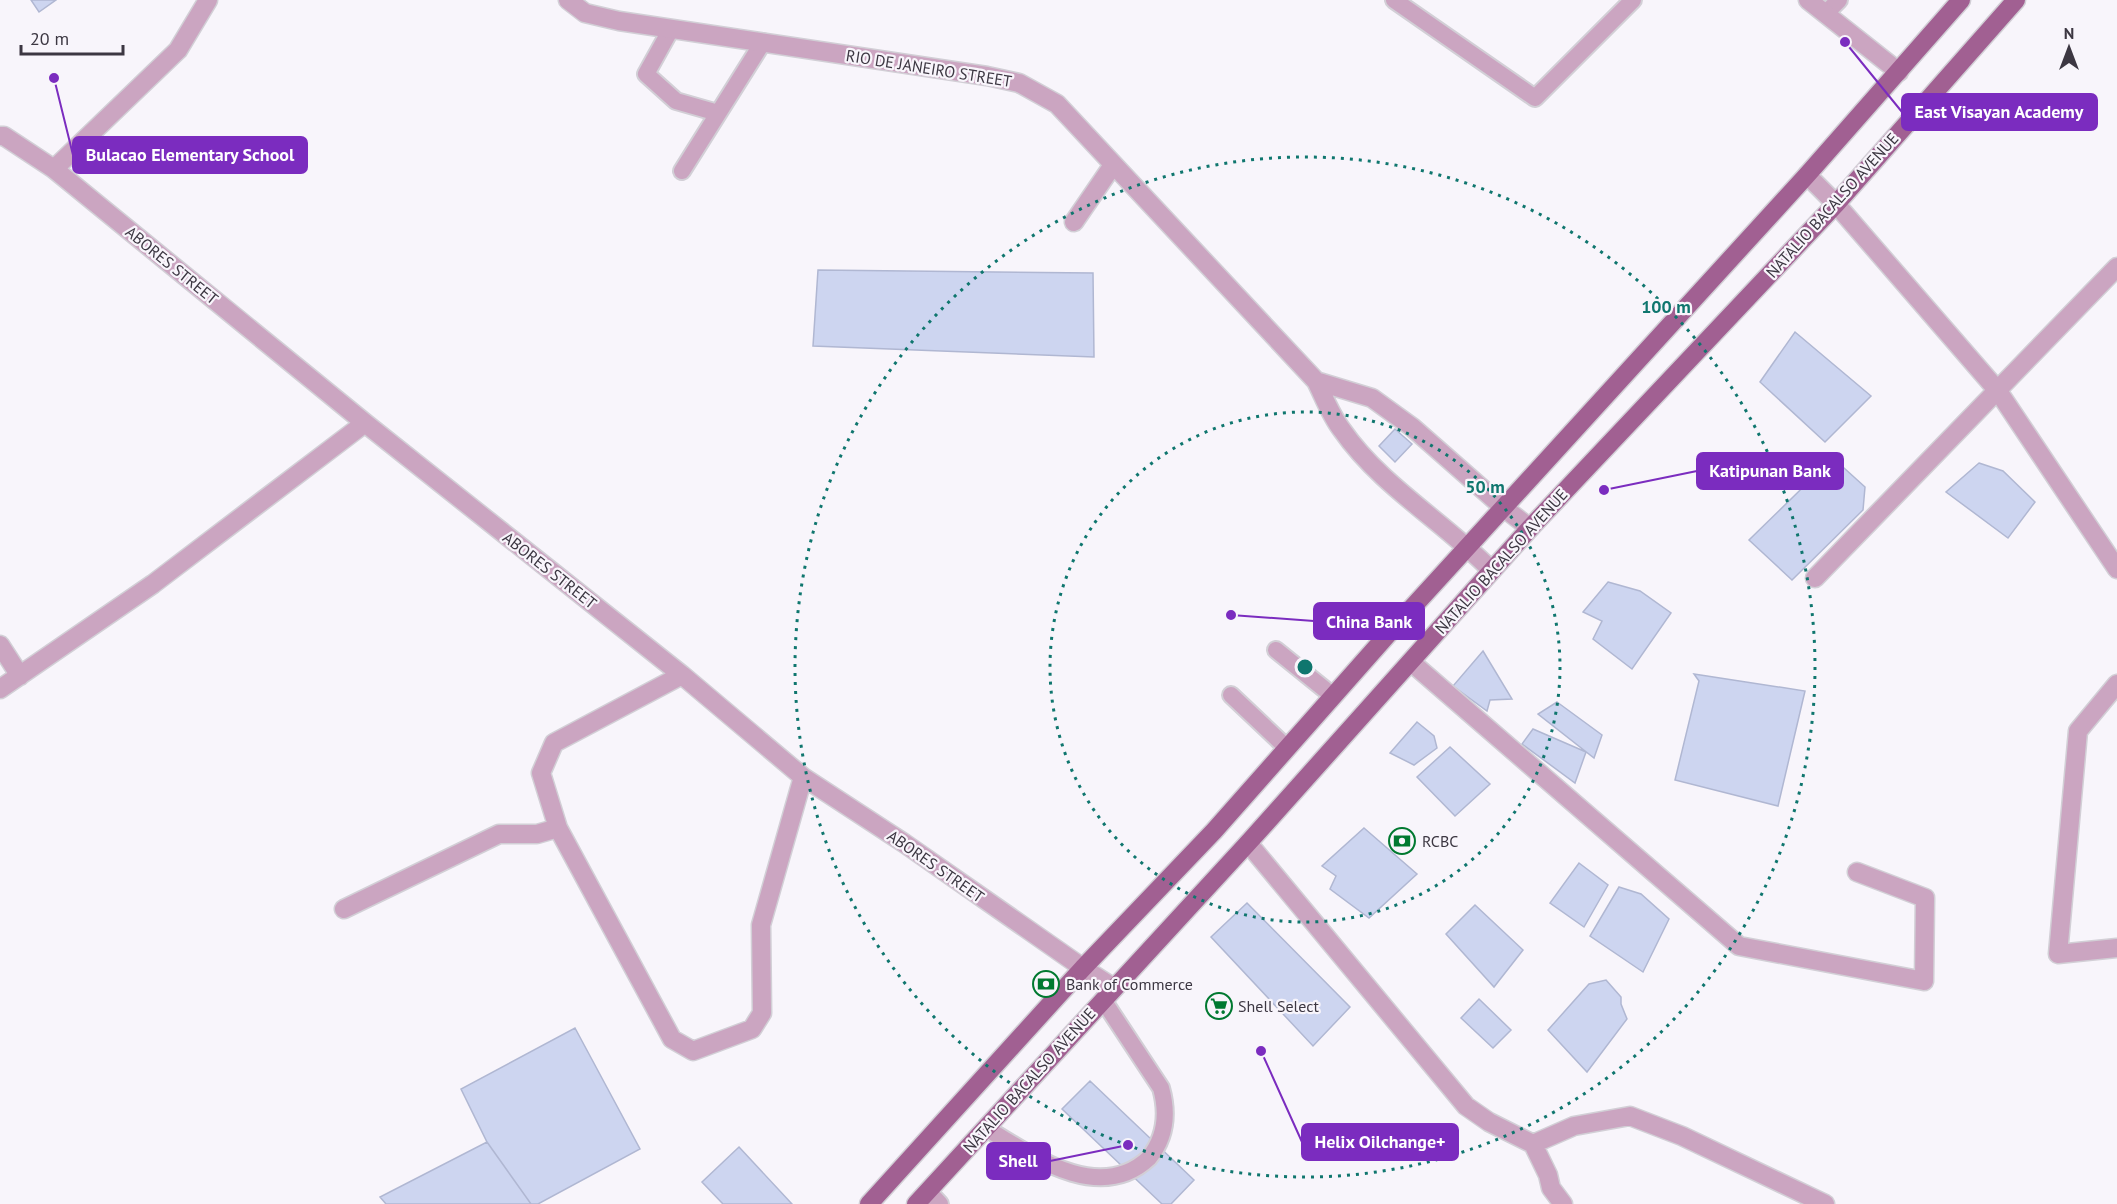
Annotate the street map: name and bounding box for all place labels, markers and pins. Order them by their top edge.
callout: East Visayan Academy [1902,94,2097,130]
callout: Bulacao Elementary School [73,137,307,173]
callout: Katipunan Bank [1697,453,1843,489]
callout: China Bank [1314,603,1424,639]
centre of rings [1295,657,1315,677]
bank icon: RCBC [1387,826,1417,856]
place label: RCBC [1422,831,1458,851]
bank icon: Bank of Commerce [1031,969,1061,999]
place label: Bank of Commerce [1066,974,1193,994]
supermarket icon: Shell Select [1204,991,1234,1021]
place label: Shell Select [1238,996,1319,1016]
callout: Helix Oilchange+ [1302,1124,1458,1160]
callout: Shell [987,1143,1050,1179]

